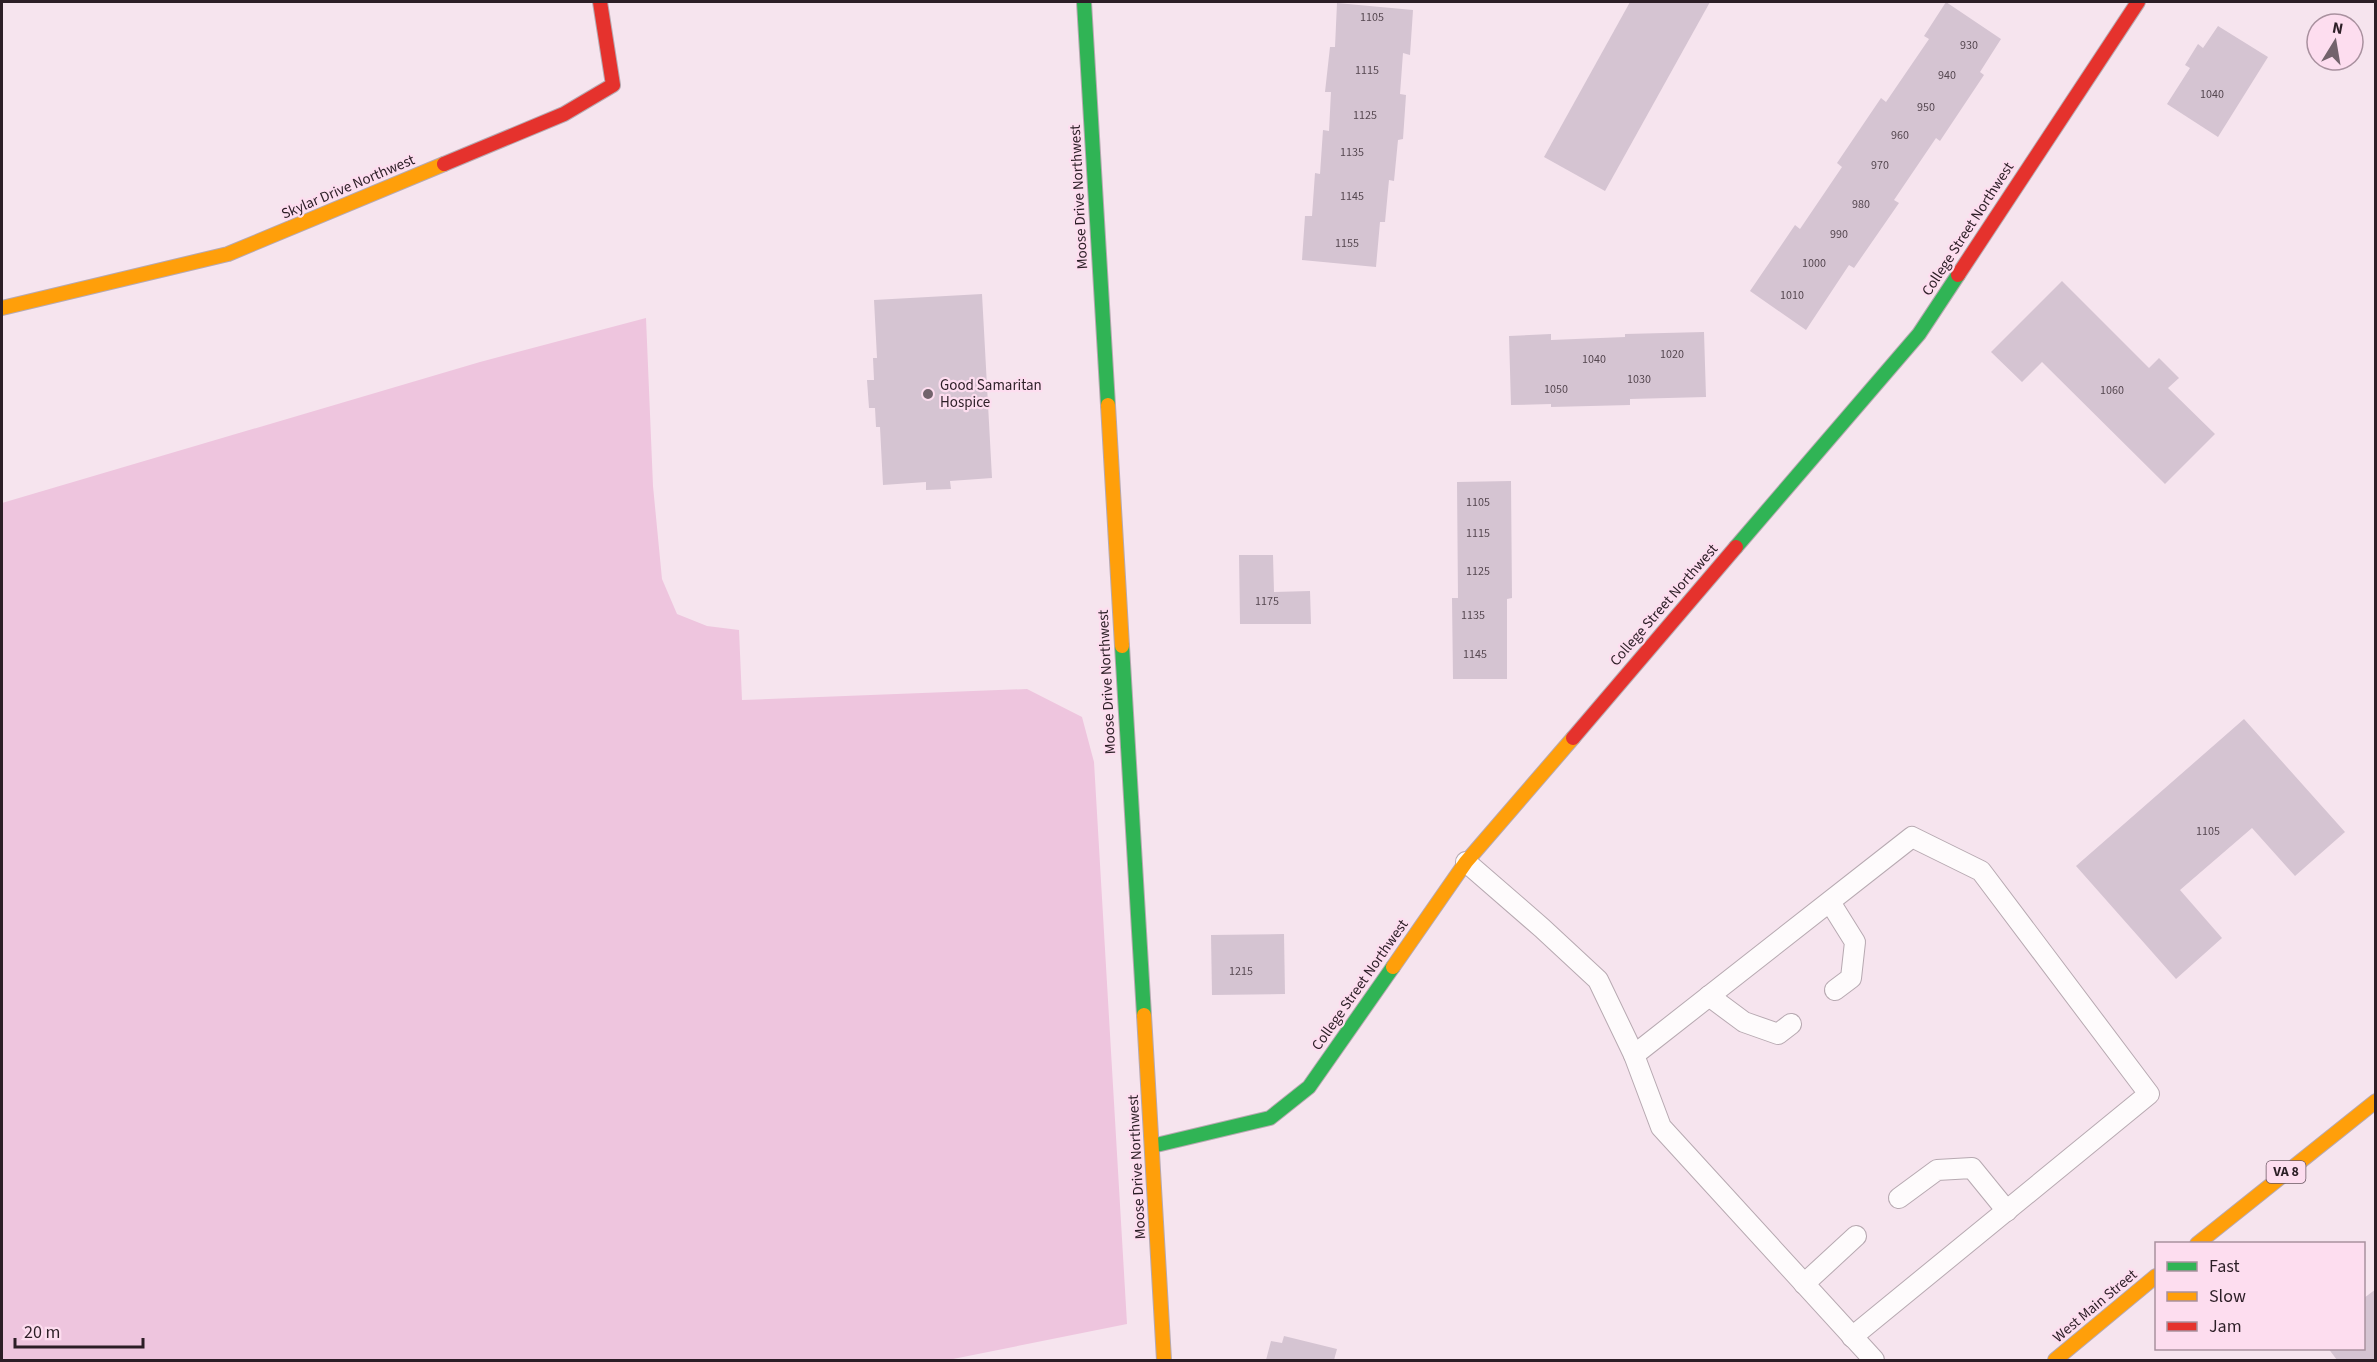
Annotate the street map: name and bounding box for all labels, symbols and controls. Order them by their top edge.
house number: 1105 [1360,9,1384,26]
north arrow [2305,12,2365,72]
text: N [2330,16,2345,40]
house number: 930 [1960,37,1978,54]
house number: 1115 [1355,62,1379,79]
house number: 940 [1938,67,1956,84]
house number: 1040 [2200,86,2224,103]
house number: 950 [1917,99,1935,116]
house number: 1125 [1353,107,1377,124]
street label: Moose Drive Northwest [1065,124,1093,270]
house number: 960 [1891,127,1909,144]
house number: 1135 [1340,144,1364,161]
street label: Skylar Drive Northwest [278,149,418,225]
house number: 970 [1871,157,1889,174]
street label: College Street Northwest [1917,158,2019,300]
house number: 1145 [1340,188,1364,205]
house number: 980 [1852,196,1870,213]
house number: 990 [1830,226,1848,243]
house number: 1155 [1335,235,1359,252]
house number: 1000 [1802,255,1826,272]
house number: 1010 [1780,287,1804,304]
house number: 1020 [1660,346,1684,363]
house number: 1040 [1582,351,1606,368]
house number: 1030 [1627,371,1651,388]
place label: Good Samaritan Hospice [940,375,1042,413]
house number: 1050 [1544,381,1568,398]
house number: 1060 [2100,382,2124,399]
marker: Good Samaritan Hospice [921,387,935,401]
house number: 1105 [1466,494,1490,511]
house number: 1115 [1466,525,1490,542]
street label: College Street Northwest [1605,539,1723,671]
house number: 1125 [1466,563,1490,580]
house number: 1175 [1255,593,1279,610]
house number: 1135 [1461,607,1485,624]
street label: Moose Drive Northwest [1093,609,1121,755]
house number: 1145 [1463,646,1487,663]
house number: 1105 [2196,823,2220,840]
street label: College Street Northwest [1307,915,1413,1055]
house number: 1215 [1229,963,1253,980]
street label: Moose Drive Northwest [1123,1094,1151,1240]
road number: VA 8 [2266,1161,2306,1183]
legend [2155,1242,2365,1350]
text: Fast [2209,1254,2240,1279]
street label: West Main Street [2048,1264,2142,1348]
text: Slow [2209,1284,2246,1309]
scale bar [15,1311,142,1349]
text: Jam [2209,1314,2242,1339]
text: 20 m [24,1320,60,1345]

